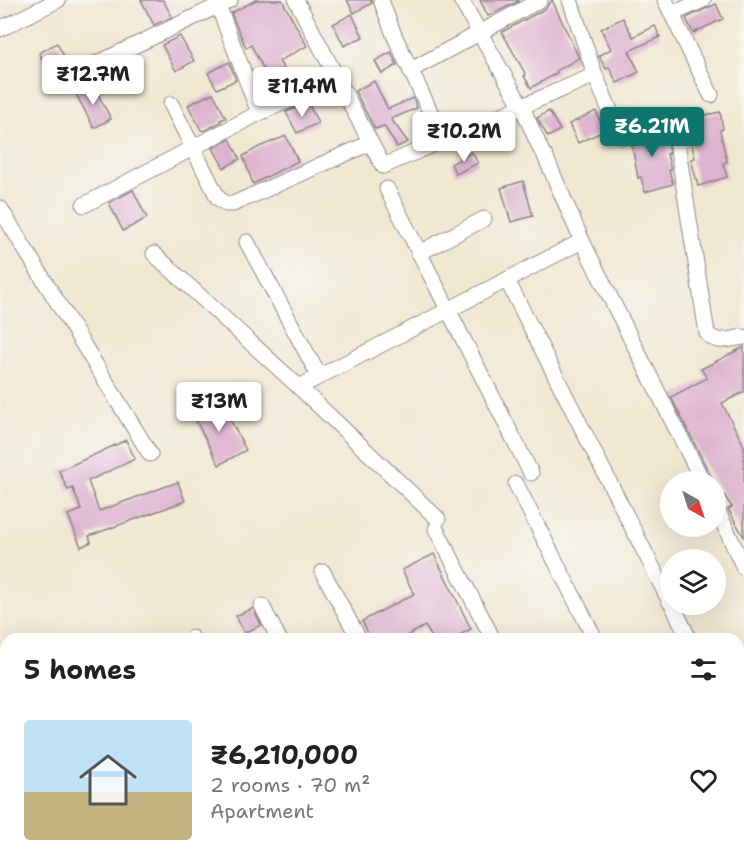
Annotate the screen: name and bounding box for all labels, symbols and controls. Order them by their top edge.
pin: ₹12.7M [44,55,142,106]
text: ₹12.7M [56,61,130,87]
pin: ₹11.4M [253,67,351,118]
text: ₹11.4M [267,73,337,99]
pin: ₹6.21M [603,107,701,158]
pin: ₹10.2M [415,112,513,163]
text: ₹6.21M [614,113,690,139]
text: ₹10.2M [426,118,502,144]
pin: ₹13M [183,382,255,433]
text: ₹13M [190,388,248,414]
north arrow [660,471,726,537]
map controls [660,471,726,615]
button: layers [660,549,726,615]
text: 5 homes [24,652,136,687]
icon: filters [687,653,720,686]
text: ₹6,210,000 [210,737,358,772]
icon: home [72,744,144,816]
icon: heart [687,764,720,797]
text: 2 rooms · 70 m² [210,772,371,798]
text: Apartment [210,798,314,824]

